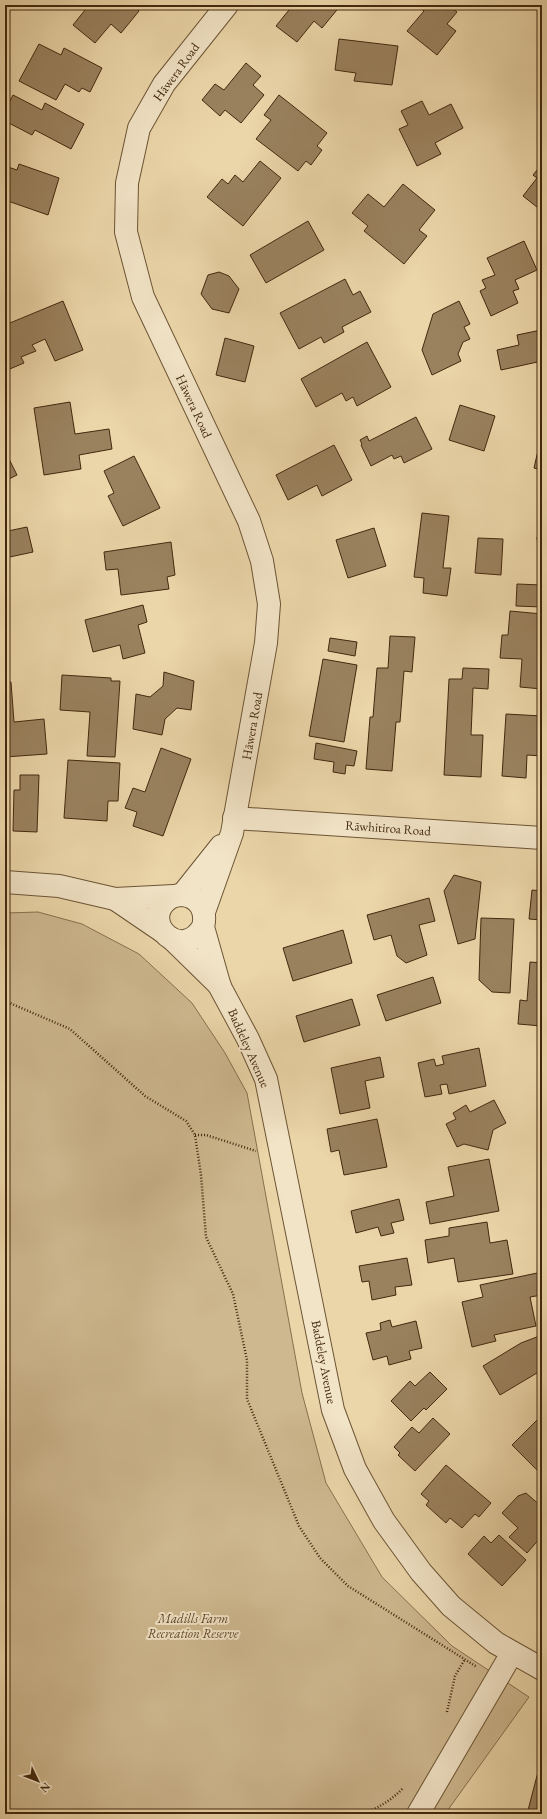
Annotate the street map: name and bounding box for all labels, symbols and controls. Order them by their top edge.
street label: Hāwera Road [149,39,203,105]
street label: Hāwera Road [172,371,216,441]
street label: Hāwera Road [238,690,266,761]
street label: Rāwhitiroa Road [345,817,432,839]
street label: Baddeley Avenue [224,1006,274,1090]
street label: Baddeley Avenue [308,1319,340,1405]
park label: Madills Farm Recreation Reserve [147,1610,239,1642]
north arrow [18,1761,58,1801]
text: N [37,1780,53,1796]

